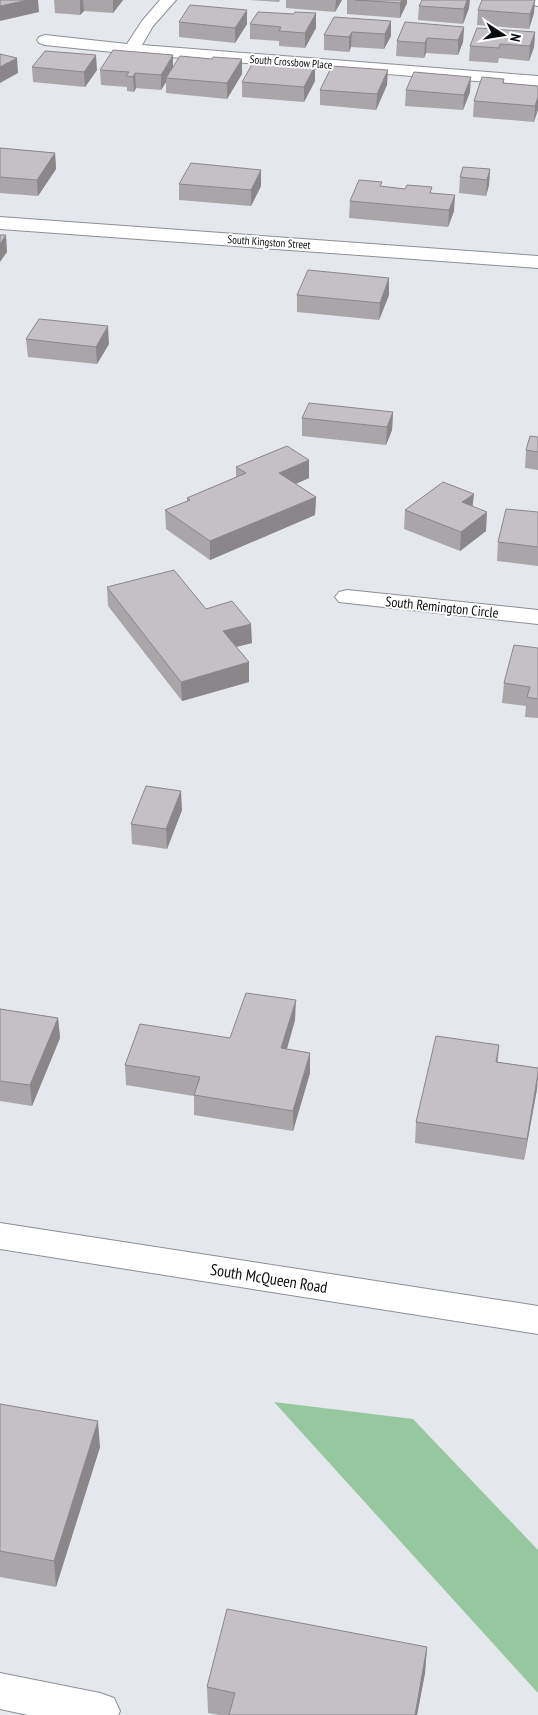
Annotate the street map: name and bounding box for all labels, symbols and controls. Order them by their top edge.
north arrow [478,10,528,60]
text: N [506,32,525,43]
street label: South Crossbow Place [249,52,333,72]
street label: South Kingston Street [227,232,311,252]
street label: South Remington Circle [385,592,500,622]
street label: South McQueen Road [209,1259,329,1297]

